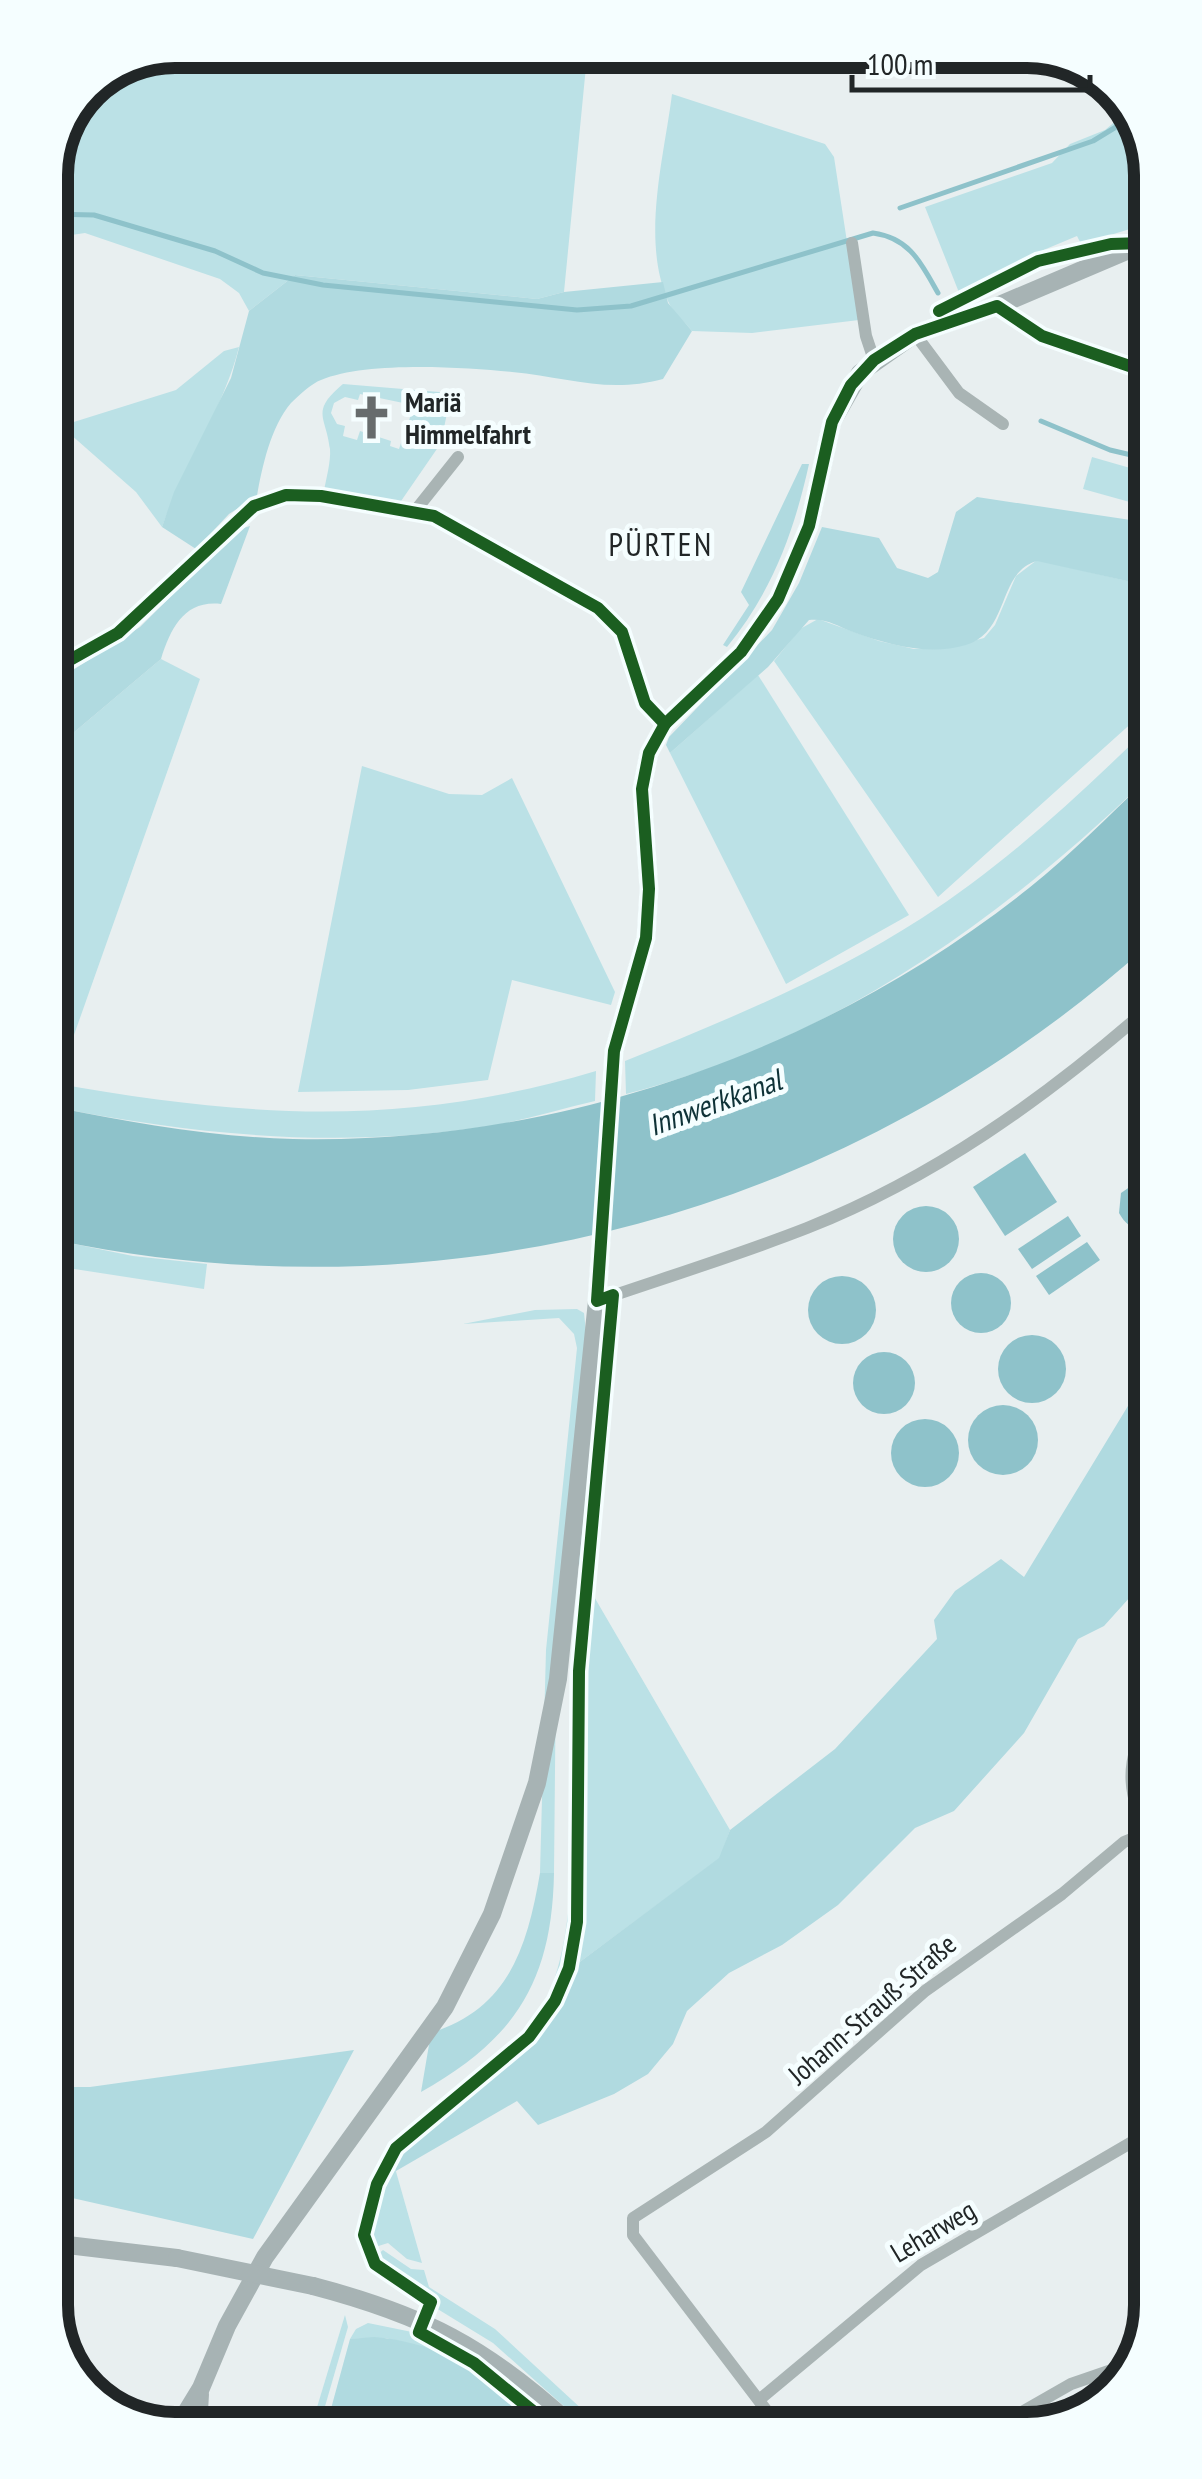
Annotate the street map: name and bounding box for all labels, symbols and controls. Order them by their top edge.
scale bar [852,30,1090,92]
text: 100 m [867,44,933,83]
place label: Mariä Himmelfahrt [405,383,531,452]
church icon: Mariä Himmelfahrt [348,394,396,442]
district label: PÜRTEN [608,523,714,565]
water label: Innwerkkanal [643,1058,789,1144]
street label: Johann-Strauß-Straße [779,1925,964,2093]
street label: Leharweg [883,2191,982,2270]

